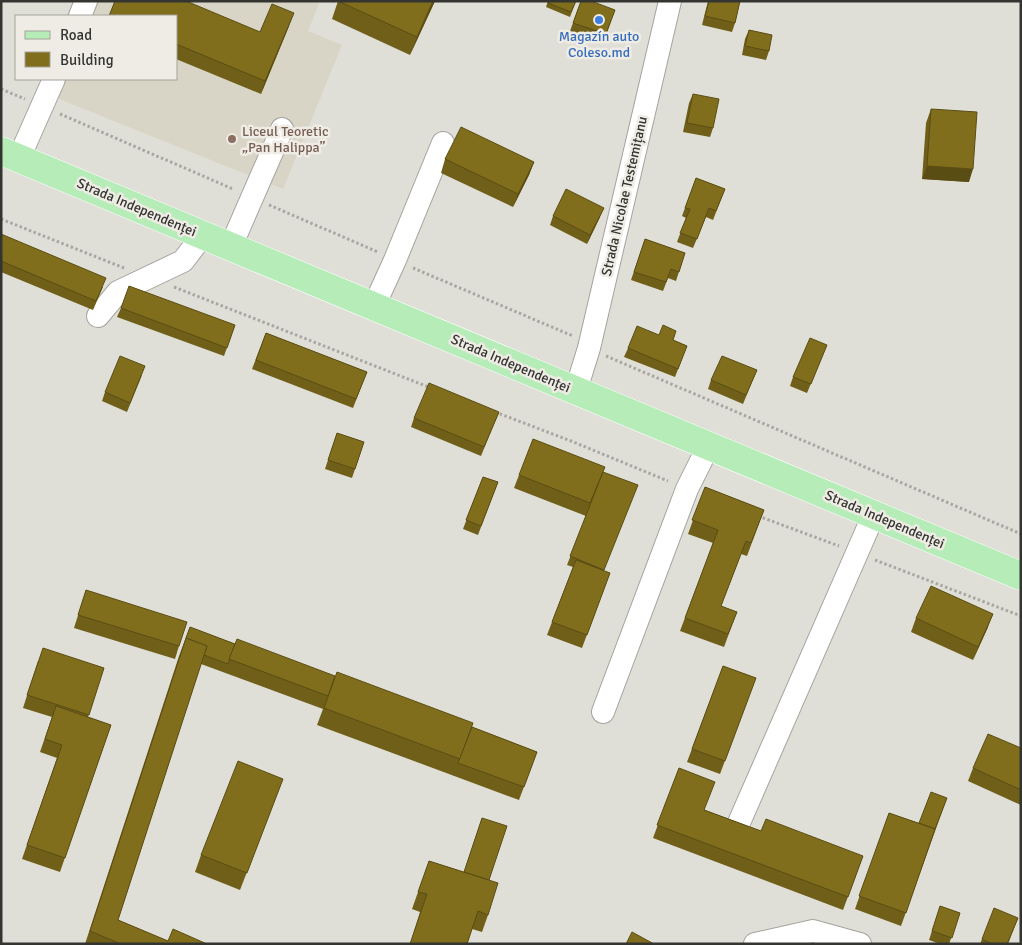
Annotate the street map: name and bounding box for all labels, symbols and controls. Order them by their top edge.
marker: Magazín auto Coleso.md [593,14,605,26]
legend [15,15,178,80]
text: Road [60,26,92,44]
place label: Magazín auto Coleso.md [559,28,639,61]
text: Building [60,51,114,69]
street label: Strada Nicolae Testemițanu [598,115,651,278]
place label: Liceul Teoretic „Pan Halippa” [242,123,329,156]
marker: Liceul Teoretic „Pan Halippa” [226,133,238,145]
street label: Strada Independenței [74,175,199,240]
street label: Strada Independenței [448,331,573,396]
street label: Strada Independenței [822,487,947,552]

